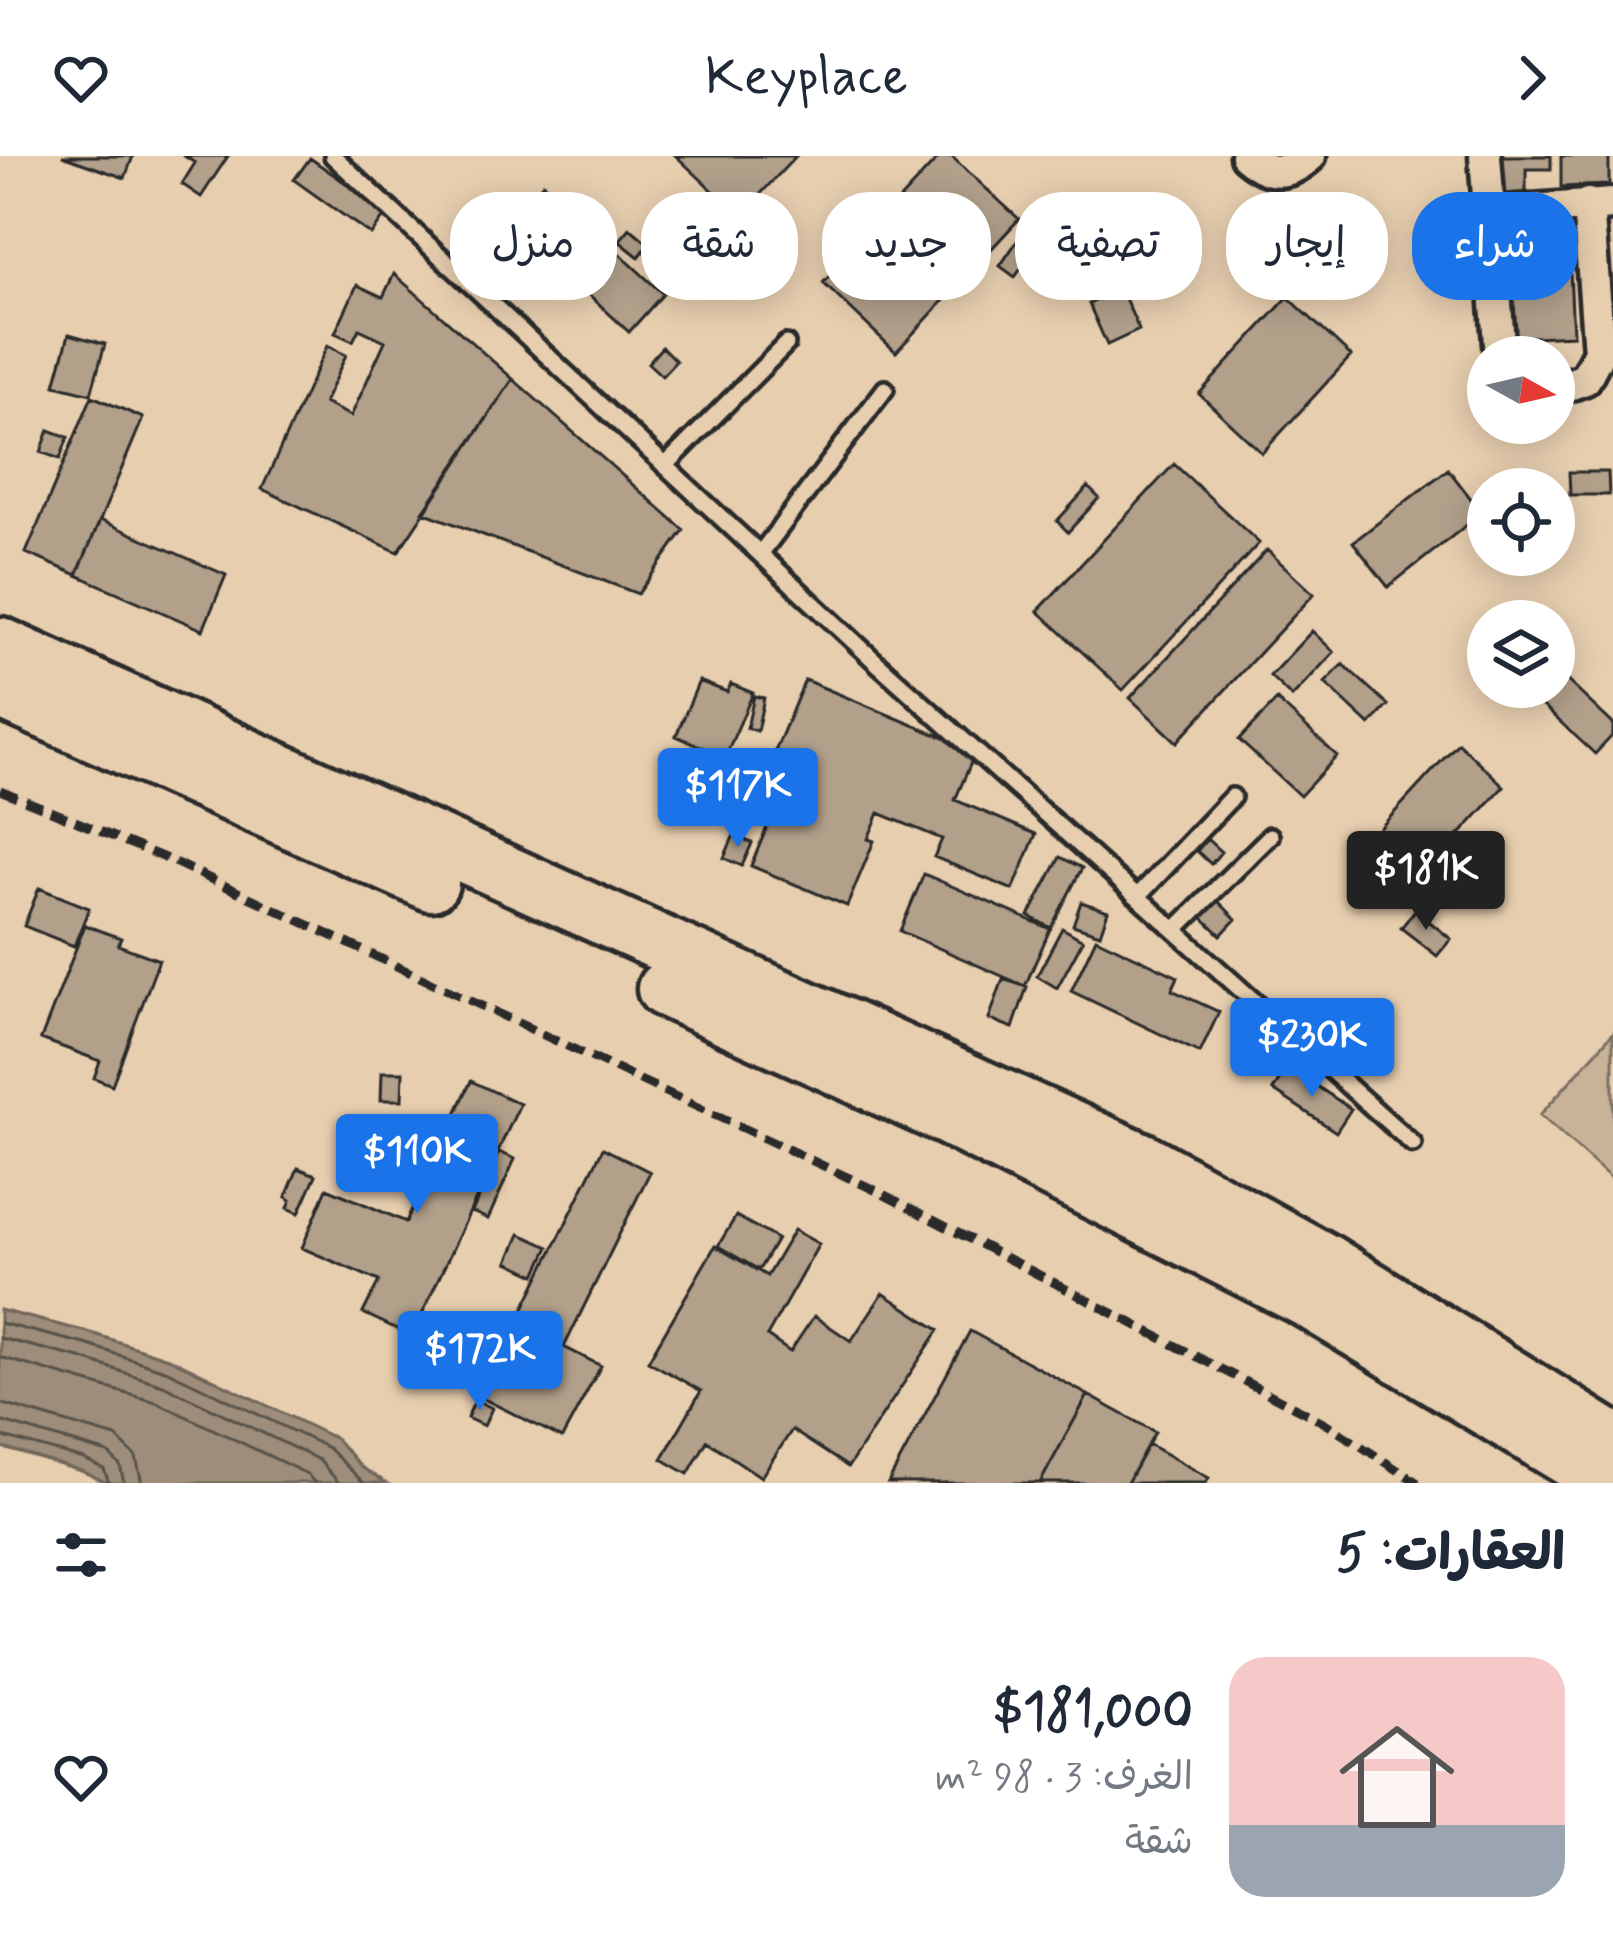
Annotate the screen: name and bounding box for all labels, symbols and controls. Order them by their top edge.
text: Keyplace [705,43,908,114]
icon: heart [48,45,114,111]
icon: forward [1499,45,1565,111]
chip: منزل [450,192,617,300]
chip: شقة [641,192,798,300]
chip: جديد [822,192,991,300]
chip: تصفية [1015,192,1202,300]
chip: إيجار [1226,192,1388,300]
chip: شراء [1412,192,1578,300]
north arrow [1467,336,1575,444]
map controls [1467,336,1575,708]
button: locate [1467,468,1575,576]
button: layers [1467,600,1575,708]
pin: $117K [654,748,822,850]
text: $117K [685,761,791,812]
pin: $181K [1342,831,1510,933]
text: $181K [1374,844,1478,895]
pin: $230K [1228,998,1396,1100]
text: $230K [1257,1011,1367,1062]
pin: $110K [333,1114,501,1216]
text: $110K [363,1127,471,1178]
pin: $172K [396,1311,564,1413]
text: $172K [425,1324,535,1375]
icon: filters [48,1522,114,1588]
text: العقارات: 5 [1336,1522,1565,1588]
text: $181,000 [993,1680,1193,1746]
icon: home [1325,1705,1469,1849]
icon: heart [48,1744,114,1810]
text: الغرف: 3 · 98 m² [935,1753,1193,1804]
text: شقة [1125,1817,1193,1868]

